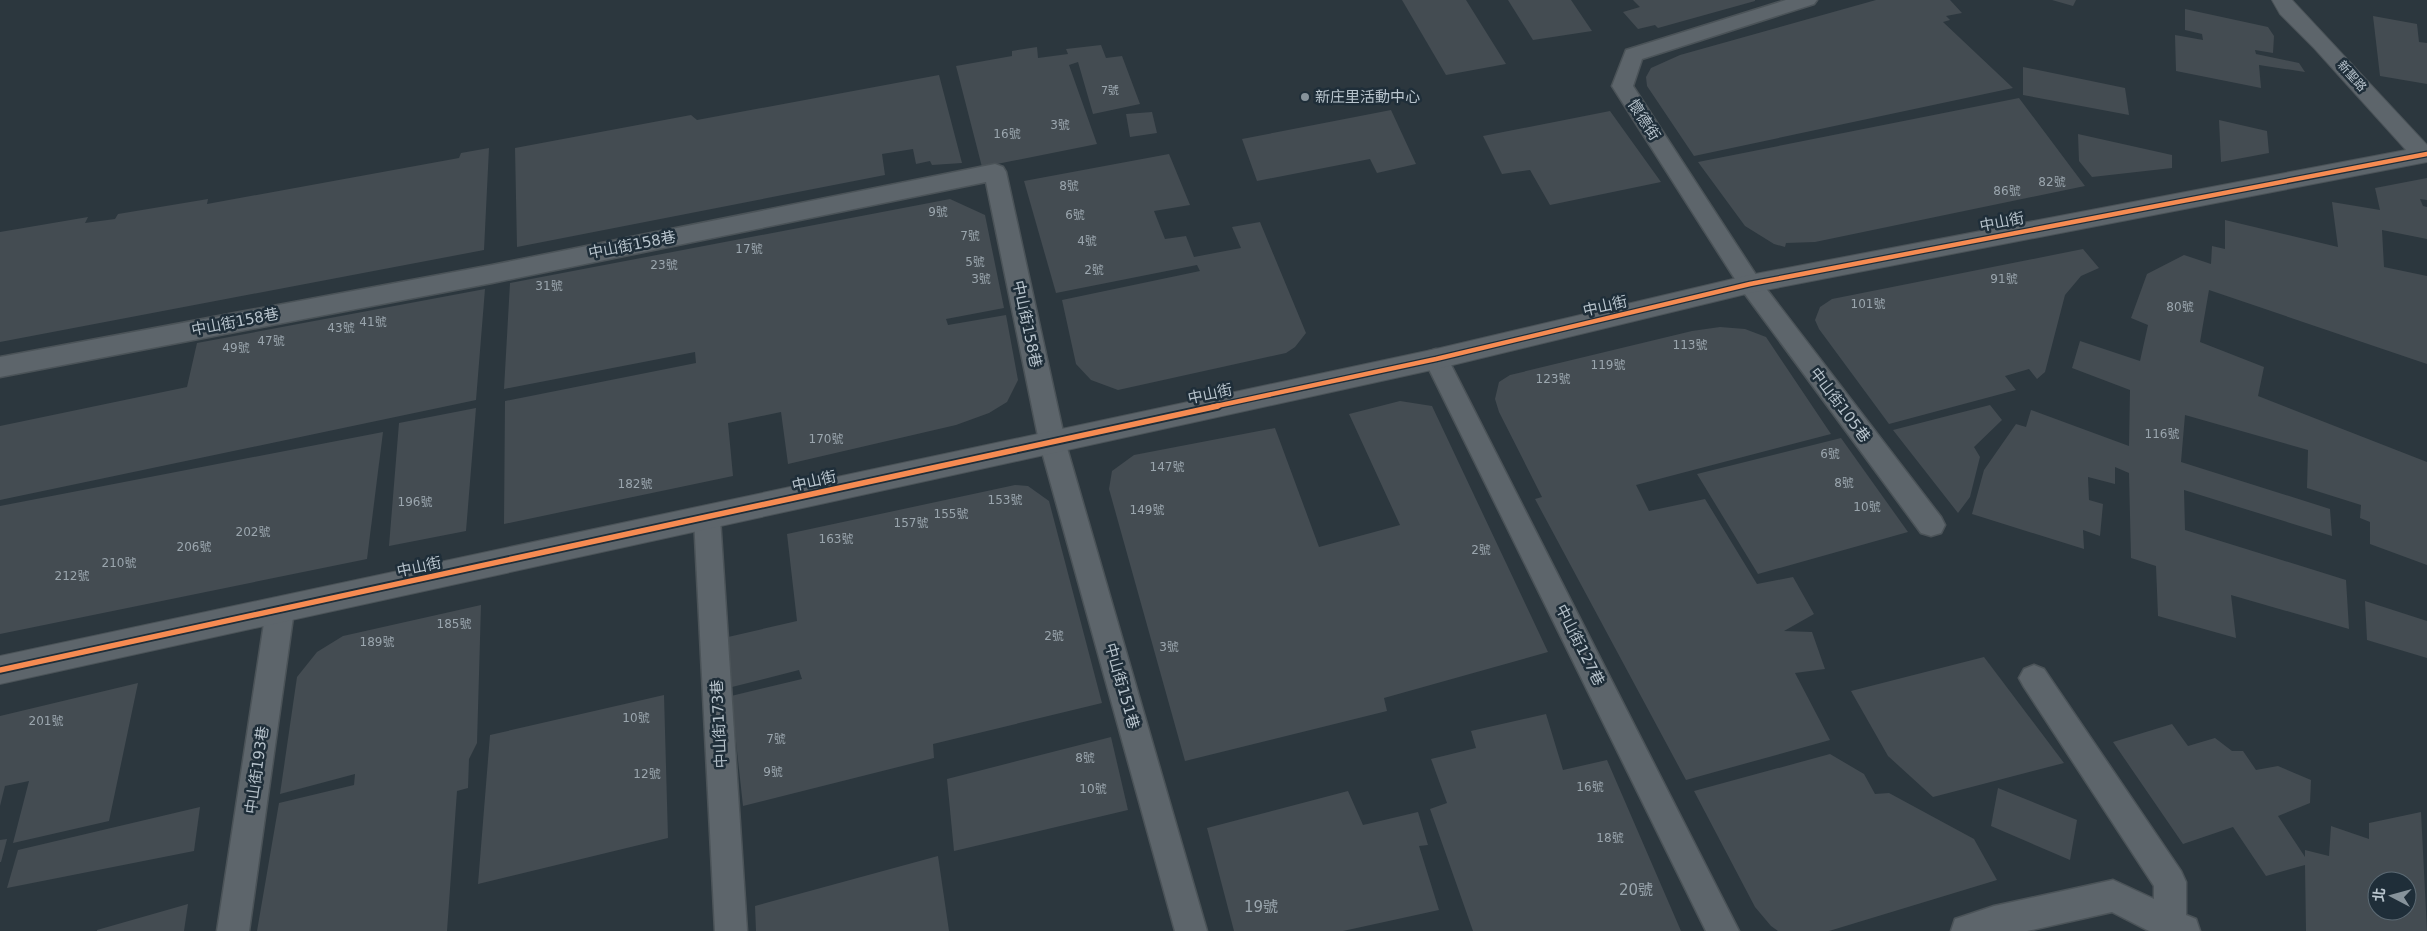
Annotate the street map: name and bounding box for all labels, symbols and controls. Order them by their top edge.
street label: 新聖路 [2335,58,2369,94]
house number: 7號 [1101,84,1119,97]
place label: 新庄里活動中心 [1315,88,1420,106]
marker: 新庄里活動中心 [1299,91,1311,103]
street label: 懷德街 [1624,96,1664,144]
house number: 3號 [1050,118,1070,132]
house number: 16號 [993,127,1021,141]
house number: 82號 [2038,175,2066,189]
house number: 8號 [1059,179,1079,193]
house number: 86號 [1993,184,2021,198]
house number: 9號 [928,205,948,219]
house number: 6號 [1065,208,1085,222]
street label: 中山街 [1978,209,2026,235]
street label: 中山街158巷 [587,228,677,262]
house number: 7號 [960,229,980,243]
house number: 4號 [1077,234,1097,248]
house number: 17號 [735,242,763,256]
house number: 5號 [965,255,985,269]
house number: 23號 [650,258,678,272]
house number: 2號 [1084,263,1104,277]
house number: 3號 [971,272,991,286]
house number: 91號 [1990,272,2018,286]
house number: 31號 [535,279,563,293]
street label: 中山街158巷 [1009,279,1045,369]
street label: 中山街 [1581,292,1629,320]
house number: 101號 [1851,297,1885,311]
house number: 80號 [2166,300,2194,314]
street label: 中山街158巷 [190,305,280,339]
house number: 41號 [359,315,387,329]
house number: 43號 [327,321,355,335]
house number: 47號 [257,334,285,348]
house number: 113號 [1673,338,1707,352]
house number: 49號 [222,341,250,355]
house number: 119號 [1591,358,1625,372]
street label: 中山街105巷 [1806,364,1874,446]
house number: 123號 [1536,372,1570,386]
street label: 中山街 [1186,381,1234,407]
house number: 116號 [2145,427,2179,441]
house number: 170號 [809,432,843,446]
house number: 6號 [1820,447,1840,461]
house number: 147號 [1150,460,1184,474]
street label: 中山街 [790,467,838,495]
house number: 8號 [1834,476,1854,490]
house number: 182號 [618,477,652,491]
house number: 153號 [988,493,1022,507]
house number: 196號 [398,495,432,509]
house number: 10號 [1853,500,1881,514]
house number: 149號 [1130,503,1164,517]
house number: 155號 [934,507,968,521]
house number: 157號 [894,516,928,530]
house number: 202號 [236,525,270,539]
house number: 163號 [819,532,853,546]
house number: 206號 [177,540,211,554]
house number: 2號 [1471,543,1491,557]
street label: 中山街 [395,554,443,580]
house number: 210號 [102,556,136,570]
house number: 212號 [55,569,89,583]
street label: 中山街127巷 [1552,601,1608,689]
house number: 185號 [437,617,471,631]
house number: 2號 [1044,629,1064,643]
house number: 189號 [360,635,394,649]
house number: 3號 [1159,640,1179,654]
street label: 中山街151巷 [1101,641,1143,731]
street label: 中山街173巷 [708,679,730,769]
house number: 10號 [622,711,650,725]
house number: 201號 [29,714,63,728]
street label: 中山街193巷 [242,725,272,815]
house number: 7號 [766,732,786,746]
house number: 8號 [1075,751,1095,765]
house number: 9號 [763,765,783,779]
house number: 12號 [633,767,661,781]
house number: 16號 [1576,780,1604,794]
house number: 10號 [1079,782,1107,796]
house number: 18號 [1596,831,1624,845]
north arrow [2367,871,2417,921]
house number: 20號 [1619,881,1653,899]
text: 北 [2370,887,2388,902]
house number: 19號 [1244,898,1278,916]

